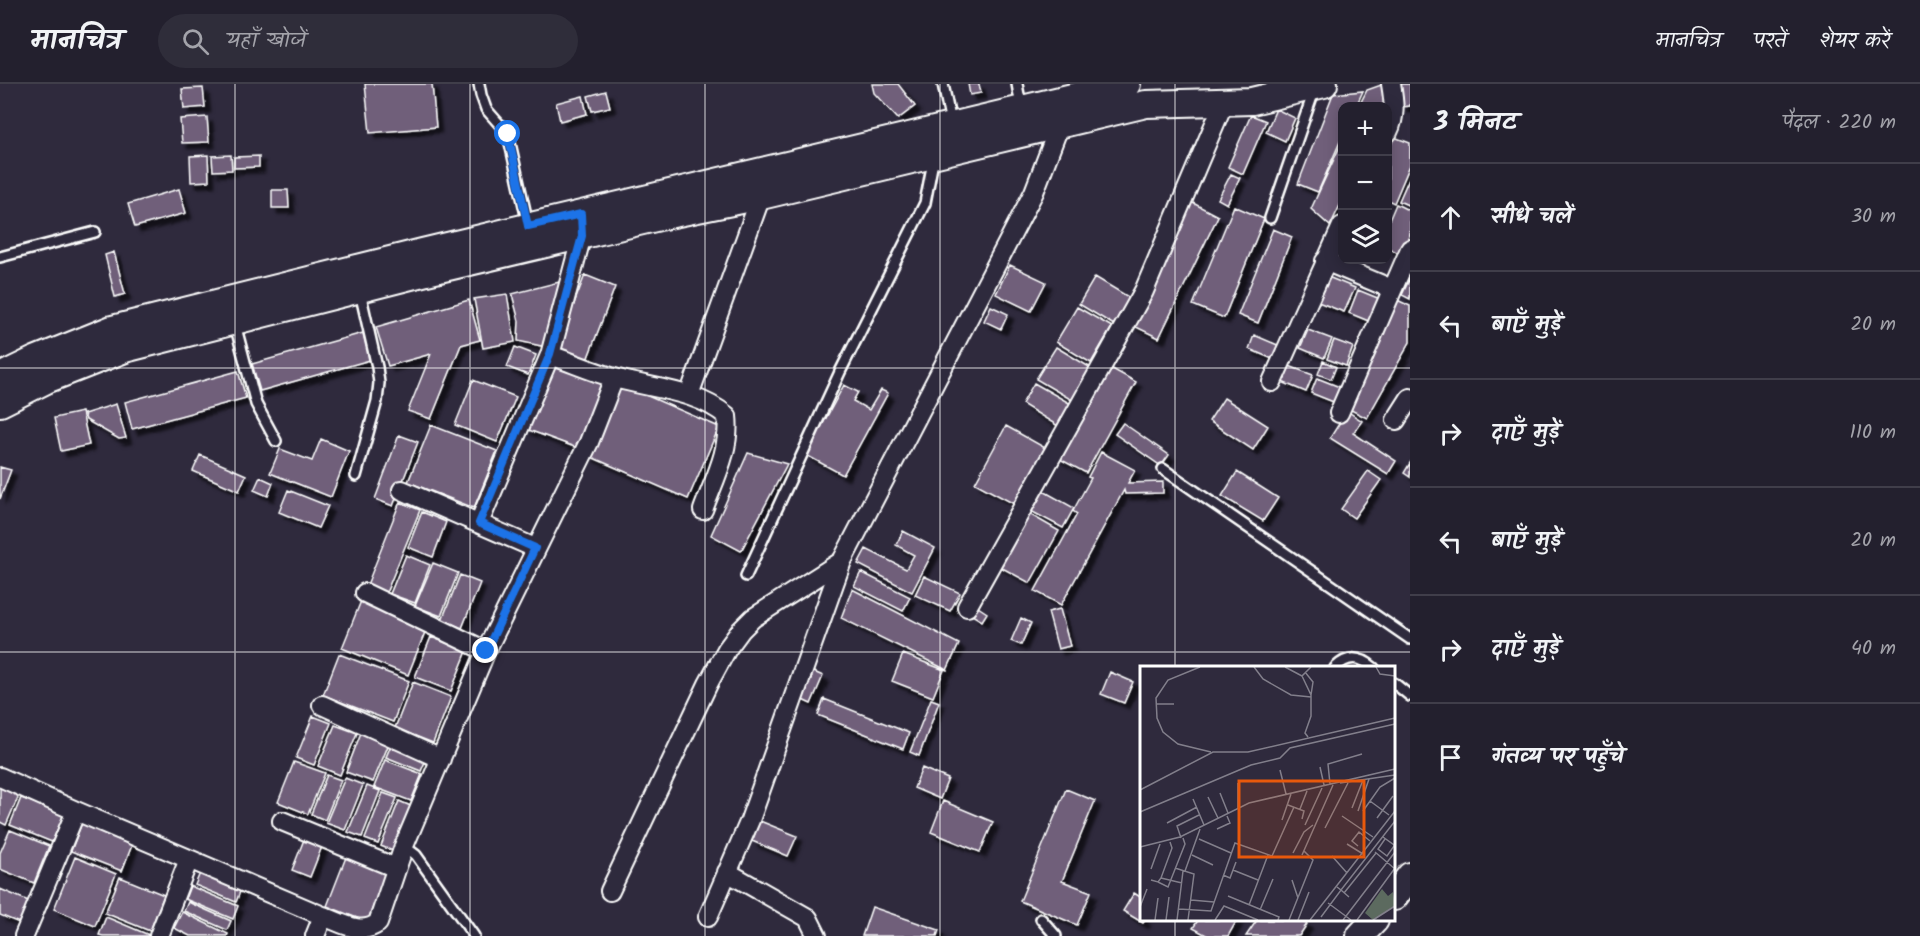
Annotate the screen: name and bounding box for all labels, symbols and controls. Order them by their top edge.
search box [158,14,578,68]
text: मानचित्र [30,19,122,64]
text: यहाँ खोजें [227,24,306,59]
icon: search [179,25,212,58]
text: मानचित्र [1656,25,1721,58]
text: परतें [1754,25,1786,58]
text: शेयर करें [1819,25,1890,58]
map controls [1338,102,1392,264]
button: + [1338,102,1392,156]
text: 3 मिनट [1434,102,1517,144]
text: पैदल · 220 m [1783,107,1896,139]
route start [494,120,520,146]
button: − [1338,156,1392,210]
text: सीधे चलें [1491,200,1572,235]
icon: ahead [1434,201,1467,234]
text: 30 m [1851,201,1896,233]
button: layers [1338,210,1392,264]
text: बाएँ मुड़ें [1491,308,1562,343]
icon: left [1434,309,1467,342]
text: 20 m [1850,309,1896,341]
text: दाएँ मुड़ें [1491,416,1560,451]
icon: right [1434,417,1467,450]
text: 110 m [1850,417,1896,449]
text: बाएँ मुड़ें [1491,524,1562,559]
icon: left [1434,525,1467,558]
text: 20 m [1850,525,1896,557]
text: दाएँ मुड़ें [1491,632,1560,667]
icon: right [1434,633,1467,666]
text: 40 m [1851,633,1896,665]
route end [472,637,498,663]
inset map [1140,666,1395,921]
text: गंतव्य पर पहुँचे [1491,740,1624,775]
icon: arrive [1434,741,1467,774]

